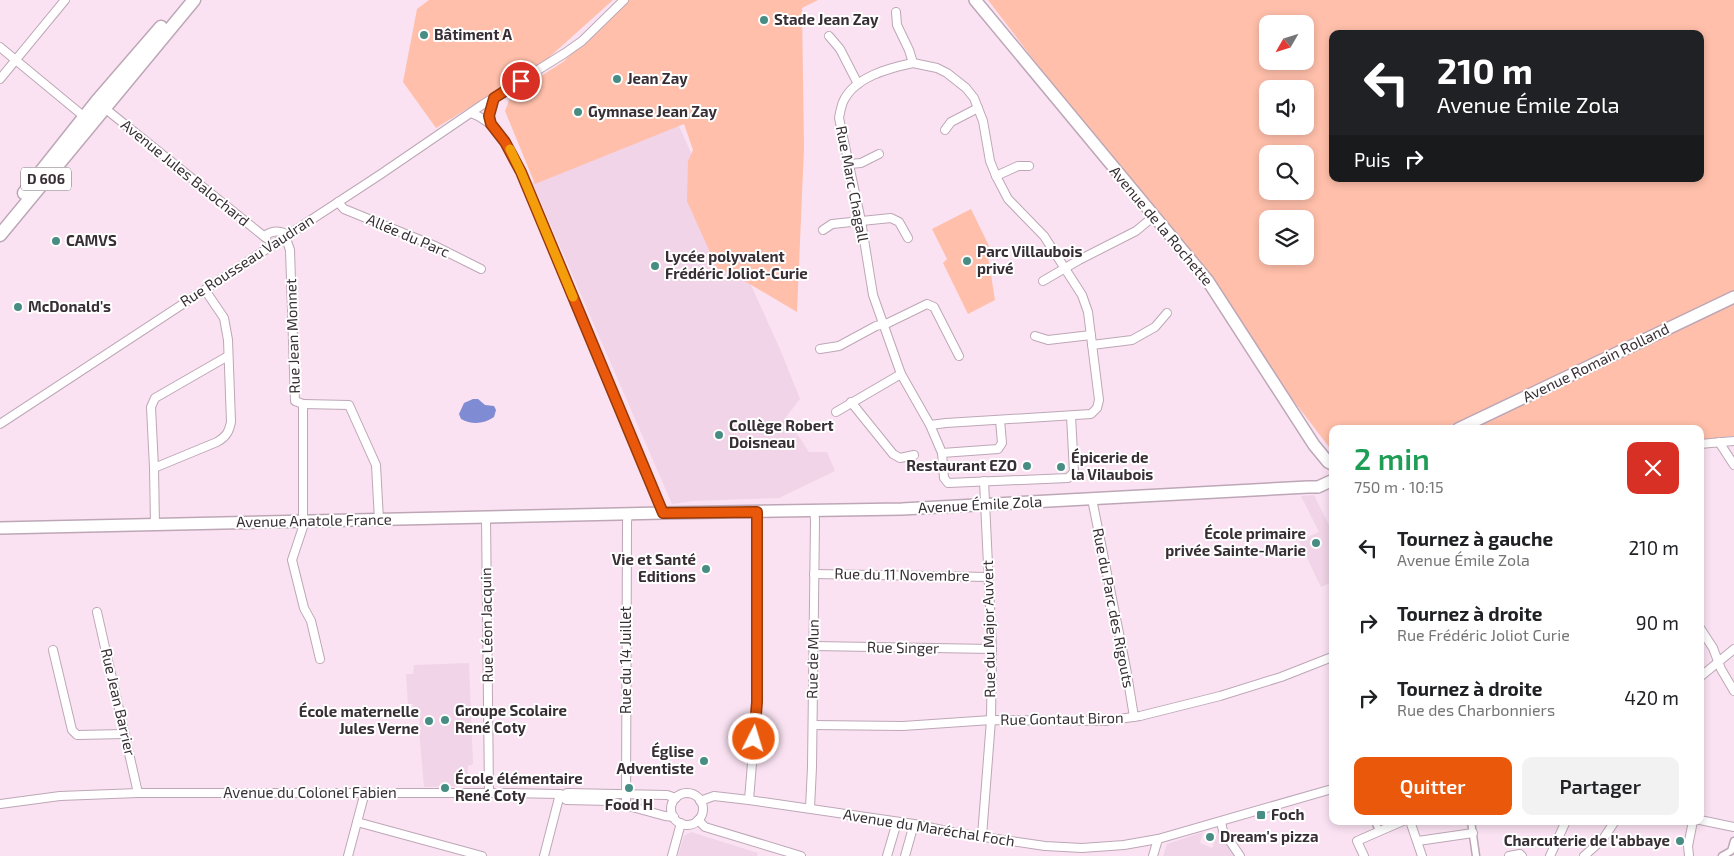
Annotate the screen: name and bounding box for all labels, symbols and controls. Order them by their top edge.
place label: Stade Jean Zay [774,10,879,29]
marker: Stade Jean Zay [758,14,770,26]
north arrow [1259,15,1314,70]
map controls [1259,15,1314,265]
place label: Bâtiment A [434,25,512,43]
marker: Bâtiment A [418,29,430,41]
text: 210 m [1437,49,1533,91]
icon: left [1354,50,1419,115]
pin [500,60,542,102]
icon: arrive [507,67,535,95]
place label: Jean Zay [627,69,688,88]
marker: Jean Zay [611,73,623,85]
button: sound [1259,80,1314,135]
text: Avenue Émile Zola [1437,91,1620,117]
place label: Gymnase Jean Zay [588,102,717,121]
marker: Gymnase Jean Zay [572,106,584,118]
street label: Avenue Jules Balochard [118,115,253,229]
street label: Rue Marc Chagall [833,124,873,244]
button: search [1259,145,1314,200]
icon: right [1400,145,1428,173]
text: Puis [1354,148,1390,171]
street label: Avenue de la Rochette [1106,162,1217,289]
road number: D 606 [21,168,71,190]
street label: Rue Rousseau Vaudran [176,210,317,310]
street label: Allée du Parc [364,210,453,261]
button: layers [1259,210,1314,265]
place label: CAMVS [66,231,117,249]
marker: CAMVS [50,235,62,247]
place label: Parc Villaubois privé [977,242,1082,277]
place label: Lycée polyvalent Frédéric Joliot-Curie [665,247,808,282]
marker: Parc Villaubois privé [961,255,973,267]
marker: Lycée polyvalent Frédéric Joliot-Curie [649,260,661,272]
street label: Rue Jean Monnet [281,278,303,394]
place label: McDonald's [28,297,111,315]
marker: McDonald's [12,301,24,313]
street label: Avenue Romain Rolland [1519,319,1672,405]
place label: Collège Robert Doisneau [729,416,834,451]
marker: Collège Robert Doisneau [713,429,725,441]
text: 2 min [1354,440,1430,476]
button: close [1627,442,1679,494]
place label: Épicerie de la Vilaubois [1071,447,1153,483]
place label: Restaurant EZO [906,456,1017,474]
marker: Restaurant EZO [1021,460,1033,472]
marker: Épicerie de la Vilaubois [1055,461,1067,473]
text: 750 m · 10:15 [1354,477,1444,496]
street label: Avenue Émile Zola [917,492,1043,516]
street label: Avenue Anatole France [236,510,392,530]
place label: École primaire privée Sainte-Marie [1165,523,1306,559]
street label: Rue du Parc des Rigouts [1090,526,1138,689]
text: Tournez à gauche [1397,527,1553,550]
icon: left [1354,534,1382,562]
text: 210 m [1628,536,1679,559]
marker: École primaire privée Sainte-Marie [1310,537,1322,549]
place label: Vie et Santé Editions [612,550,696,585]
text: Avenue Émile Zola [1397,550,1530,569]
street label: Rue du Major Auvert [978,560,999,698]
marker: Vie et Santé Editions [700,563,712,575]
street label: Rue du 11 Novembre [834,564,970,584]
street label: Rue Léon Jacquin [476,567,496,683]
text: Tournez à droite [1397,602,1543,625]
street label: Rue du 14 Juillet [616,606,634,714]
icon: right [1354,609,1382,637]
text: 90 m [1636,611,1679,634]
street label: Rue de Mun [802,619,822,699]
text: Rue Frédéric Joliot Curie [1397,625,1570,644]
street label: Rue Singer [867,637,939,657]
street label: Rue Jean Barrier [98,646,140,757]
text: Tournez à droite [1397,677,1543,700]
icon: right [1354,684,1382,712]
text: 420 m [1624,686,1679,709]
text: Rue des Charbonniers [1397,700,1555,719]
place label: École maternelle Jules Verne [299,701,419,737]
place label: Groupe Scolaire René Coty [455,701,567,737]
street label: Rue Gontaut Biron [1000,708,1124,728]
position arrow [727,712,779,764]
marker: Groupe Scolaire René Coty [439,714,451,726]
marker: École maternelle Jules Verne [423,715,435,727]
place label: Église Adventiste [617,741,694,777]
marker: Église Adventiste [698,755,710,767]
button: Quitter [1354,757,1512,815]
button: Partager [1522,757,1679,815]
place label: École élémentaire René Coty [455,768,583,805]
marker: École élémentaire René Coty [439,782,451,794]
marker: Food H [623,782,635,794]
street label: Avenue du Colonel Fabien [223,783,397,801]
place label: Food H [605,795,653,813]
street label: Avenue du Maréchal Foch [842,805,1016,849]
place label: Foch [1271,805,1305,823]
marker: Foch [1255,809,1267,821]
place label: Dream's pizza [1220,827,1318,845]
marker: Dream's pizza [1204,831,1216,843]
place label: Charcuterie de l'abbaye [1504,831,1670,850]
marker: Charcuterie de l'abbaye [1674,835,1686,847]

